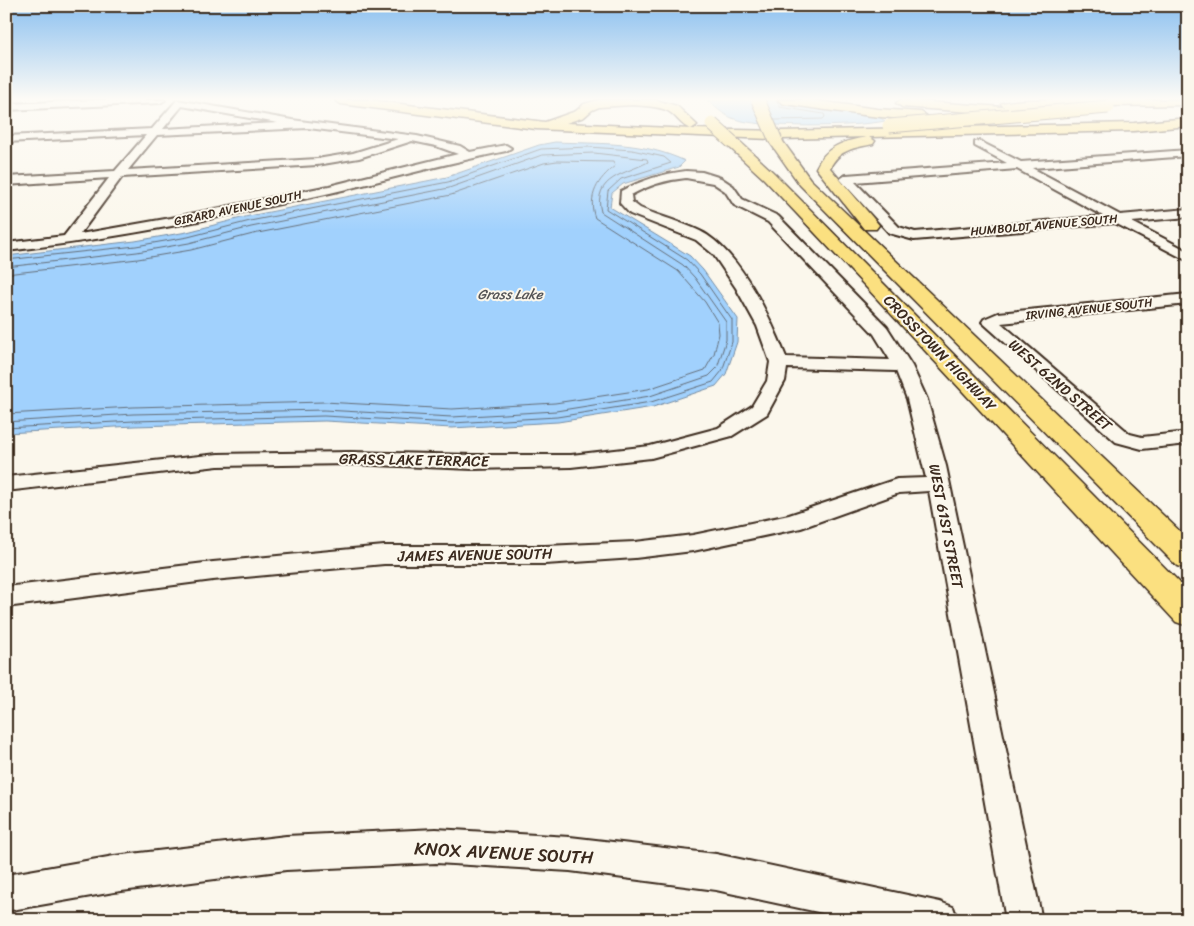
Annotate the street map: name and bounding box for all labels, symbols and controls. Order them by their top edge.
street label: GIRARD AVENUE SOUTH [172,184,305,232]
street label: HUMBOLDT AVENUE SOUTH [969,208,1119,242]
water label: Grass Lake [478,282,544,307]
street label: CROSSTOWN HIGHWAY [877,288,1004,418]
street label: IRVING AVENUE SOUTH [1023,291,1154,327]
street label: WEST 62ND STREET [1002,332,1119,439]
street label: GRASS LAKE TERRACE [339,446,491,474]
street label: WEST 61ST STREET [921,461,971,592]
street label: JAMES AVENUE SOUTH [396,541,553,569]
street label: KNOX AVENUE SOUTH [414,832,595,874]

